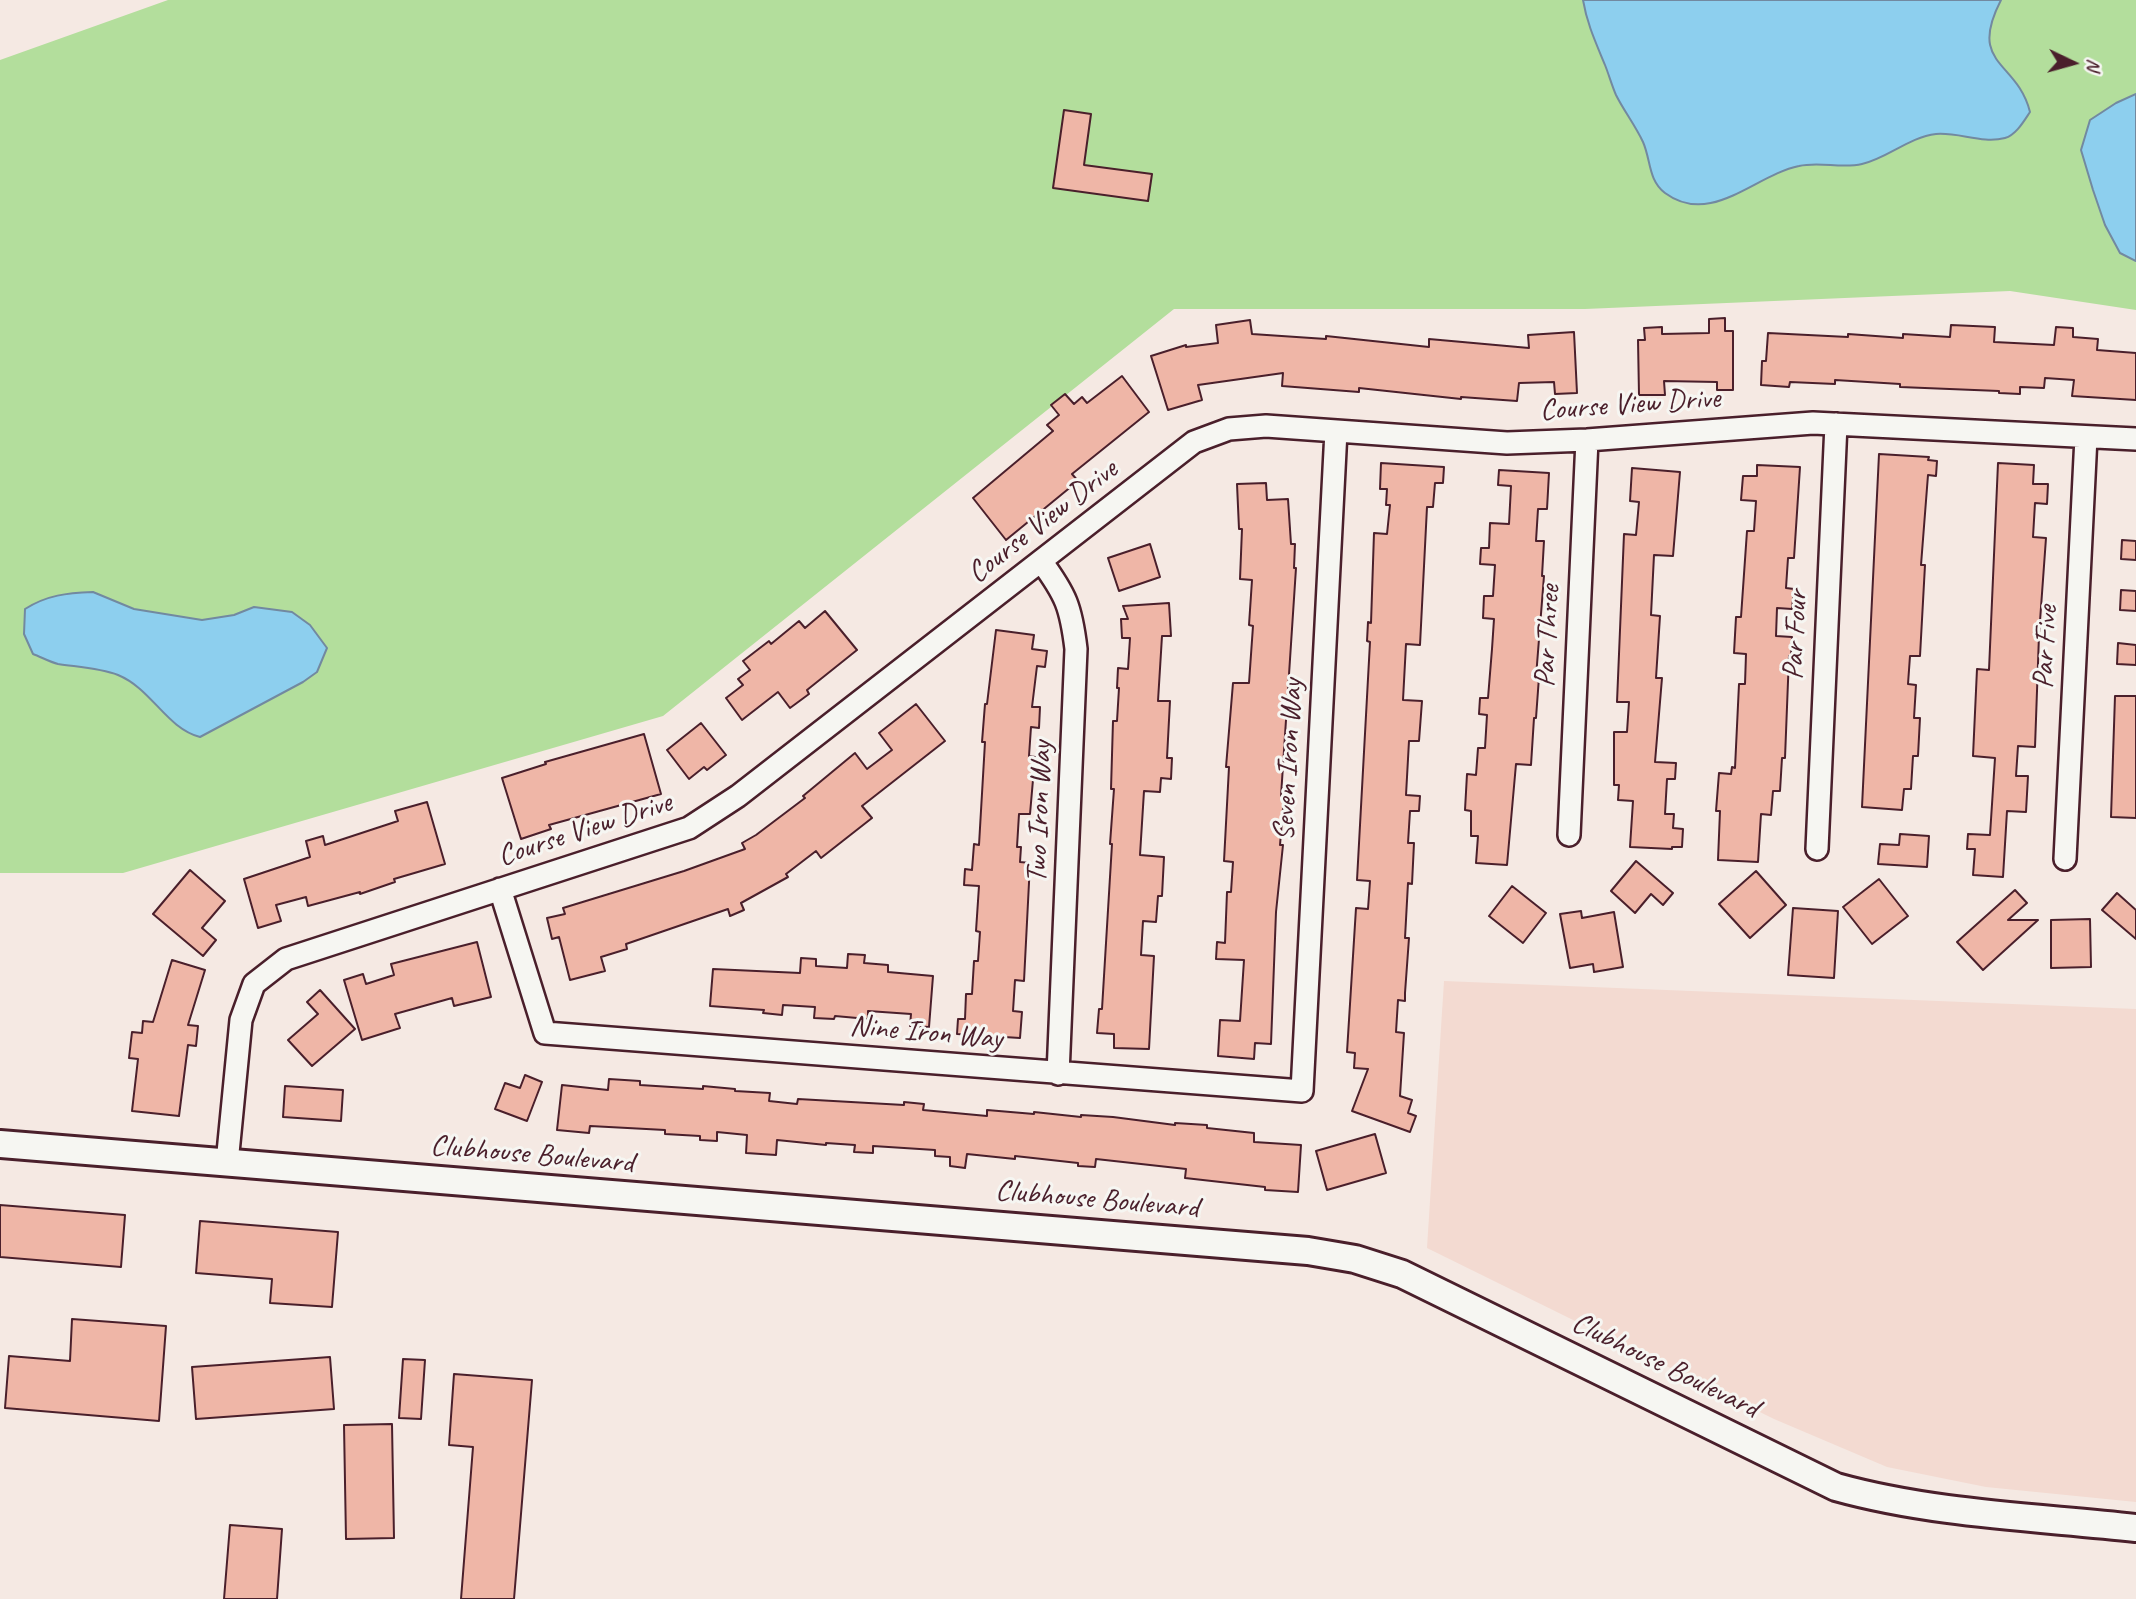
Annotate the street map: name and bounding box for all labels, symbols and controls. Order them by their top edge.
north arrow [2038,28,2108,98]
text: N [2081,58,2106,72]
street label: Course View Drive [1539,381,1721,429]
street label: Course View Drive [961,452,1125,592]
street label: Par Three [1527,584,1569,688]
street label: Par Four [1776,589,1816,681]
street label: Par Five [2026,604,2066,690]
street label: Seven Iron Way [1267,678,1311,842]
street label: Two Iron Way [1020,740,1060,884]
street label: Course View Drive [494,785,676,875]
street label: Nine Iron Way [848,1008,1004,1058]
street label: Clubhouse Boulevard [429,1128,635,1182]
street label: Clubhouse Boulevard [994,1173,1200,1227]
street label: Clubhouse Boulevard [1566,1305,1764,1427]

